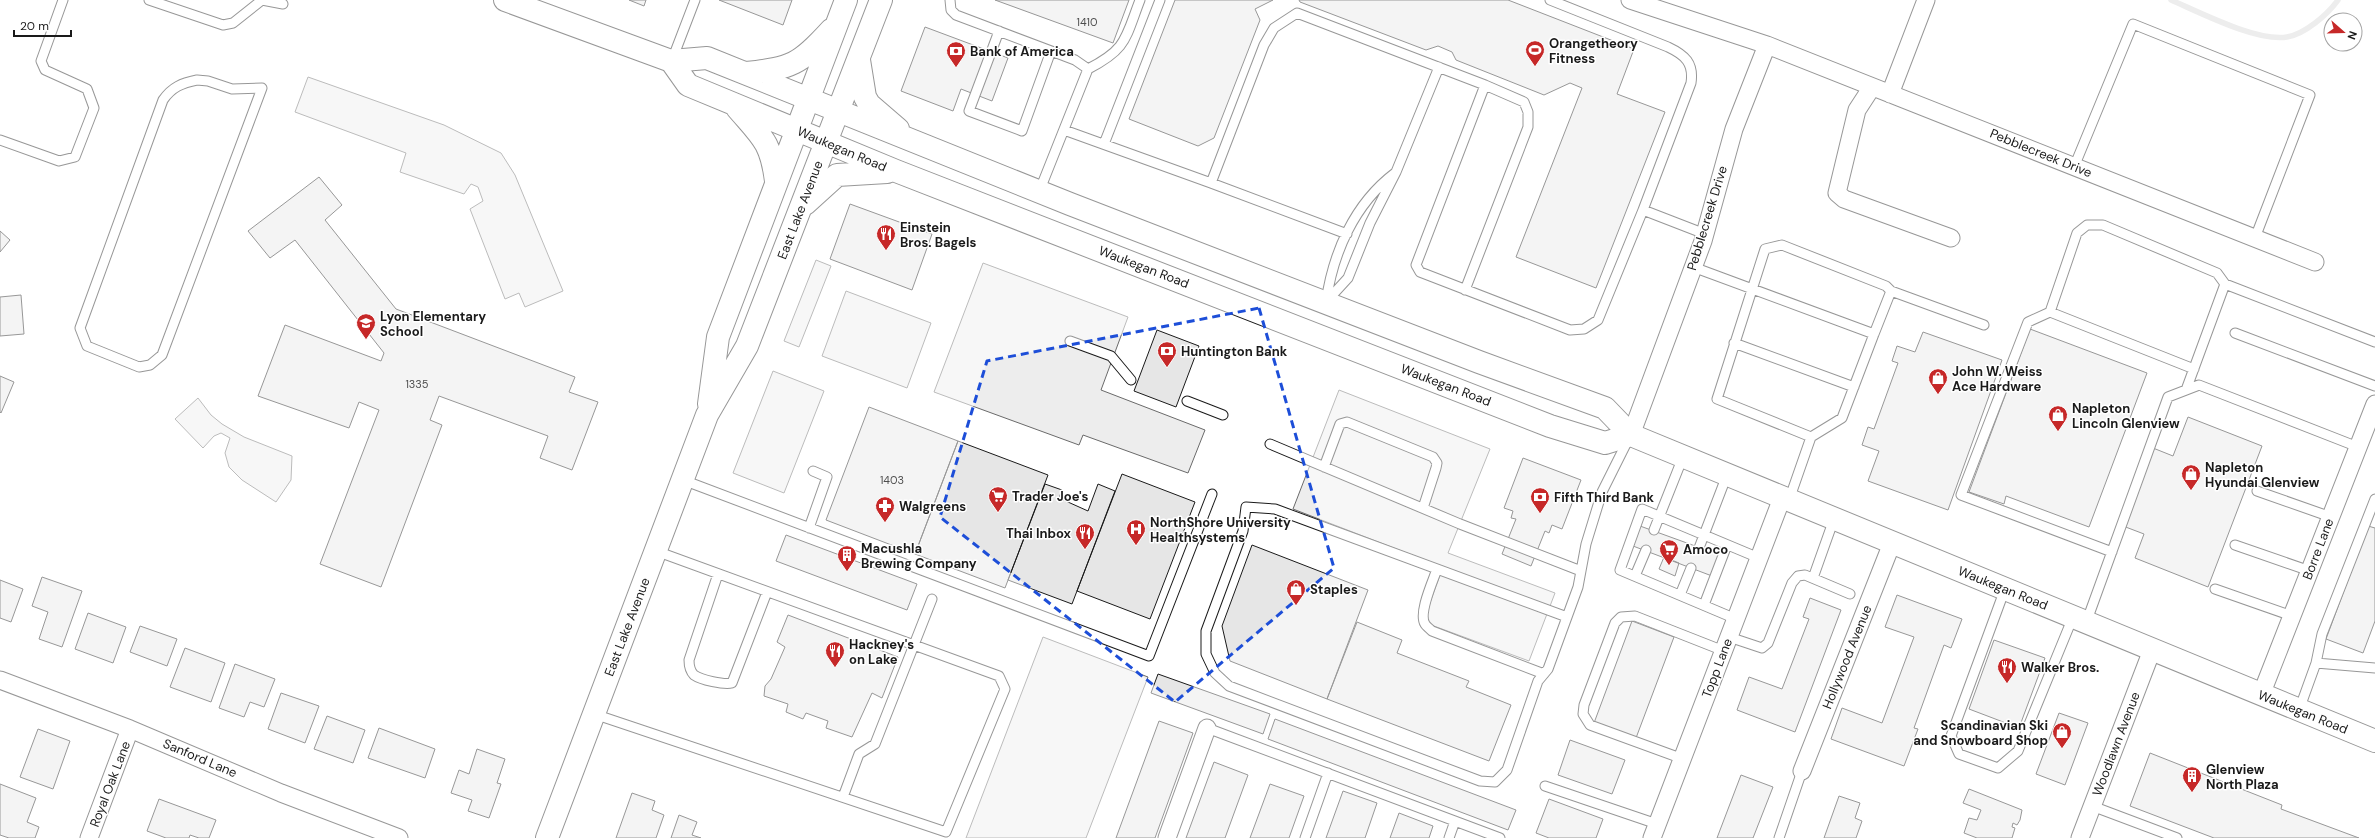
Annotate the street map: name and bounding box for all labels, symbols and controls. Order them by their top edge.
scale bar [14,12,71,38]
north arrow [2323,12,2363,52]
house number: 1410 [1076,15,1098,29]
text: 20 m [20,18,49,34]
text: N [2344,29,2360,42]
place label: Orangetheory Fitness [1549,35,1638,67]
sports icon: Orangetheory Fitness [1524,39,1546,67]
bank icon: Bank of America [945,40,967,68]
place label: Bank of America [970,43,1074,60]
street label: Waukegan Road [795,123,889,175]
street label: Pebblecreek Drive [1987,125,2095,181]
street label: East Lake Avenue [773,158,827,262]
street label: Pebblecreek Drive [1683,164,1731,272]
place label: Einstein Bros. Bagels [900,219,976,251]
restaurant icon: Einstein Bros. Bagels [875,223,897,251]
street label: Waukegan Road [1096,242,1192,292]
place label: Lyon Elementary School [380,308,486,340]
school or university icon: Lyon Elementary School [355,312,377,340]
bank icon: Huntington Bank [1156,340,1178,368]
place label: Huntington Bank [1181,343,1288,360]
street label: Waukegan Road [1398,360,1494,410]
place label: John W. Weiss Ace Hardware [1952,363,2043,395]
shop icon: John W. Weiss Ace Hardware [1927,367,1949,395]
house number: 1335 [405,377,429,391]
place label: Napleton Lincoln Glenview [2072,400,2180,432]
shop icon: Napleton Lincoln Glenview [2047,404,2069,432]
place label: Napleton Hyundai Glenview [2205,459,2320,491]
shop icon: Napleton Hyundai Glenview [2180,463,2202,491]
house number: 1403 [880,473,904,487]
supermarket icon: Trader Joe's [987,485,1009,513]
bank icon: Fifth Third Bank [1529,486,1551,514]
place label: Trader Joe's [1012,488,1088,505]
place label: Fifth Third Bank [1554,489,1654,506]
pharmacy icon: Walgreens [874,495,896,523]
place label: Walgreens [899,498,966,515]
place label: NorthShore University Healthsystems [1150,514,1291,546]
street label: Borre Lane [2298,516,2338,582]
hospital icon: NorthShore University Healthsystems [1125,518,1147,546]
restaurant icon: Thai Inbox [1074,522,1096,550]
place label: Thai Inbox [1006,525,1072,542]
supermarket icon: Amoco [1658,538,1680,566]
place label: Macushla Brewing Company [861,540,977,572]
place label: Amoco [1683,541,1728,558]
building icon: Macushla Brewing Company [836,544,858,572]
street label: Waukegan Road [1956,562,2050,614]
street label: East Lake Avenue [600,575,654,679]
shop icon: Staples [1285,578,1307,606]
place label: Staples [1310,581,1358,598]
street label: Hollywood Avenue [1818,603,1876,711]
place label: Hackney's on Lake [849,636,914,668]
street label: Topp Lane [1698,636,1736,700]
restaurant icon: Hackney's on Lake [824,640,846,668]
restaurant icon: Walker Bros. [1996,656,2018,684]
place label: Walker Bros. [2021,659,2099,676]
street label: Waukegan Road [2256,686,2350,738]
street label: Woodlawn Avenue [2088,689,2144,799]
place label: Scandinavian Ski and Snowboard Shop [1913,717,2048,749]
shop icon: Scandinavian Ski and Snowboard Shop [2051,721,2073,749]
street label: Sanford Lane [160,735,240,781]
street label: Royal Oak Lane [86,739,134,829]
place label: Glenview North Plaza [2206,761,2279,793]
building icon: Glenview North Plaza [2181,765,2203,793]

